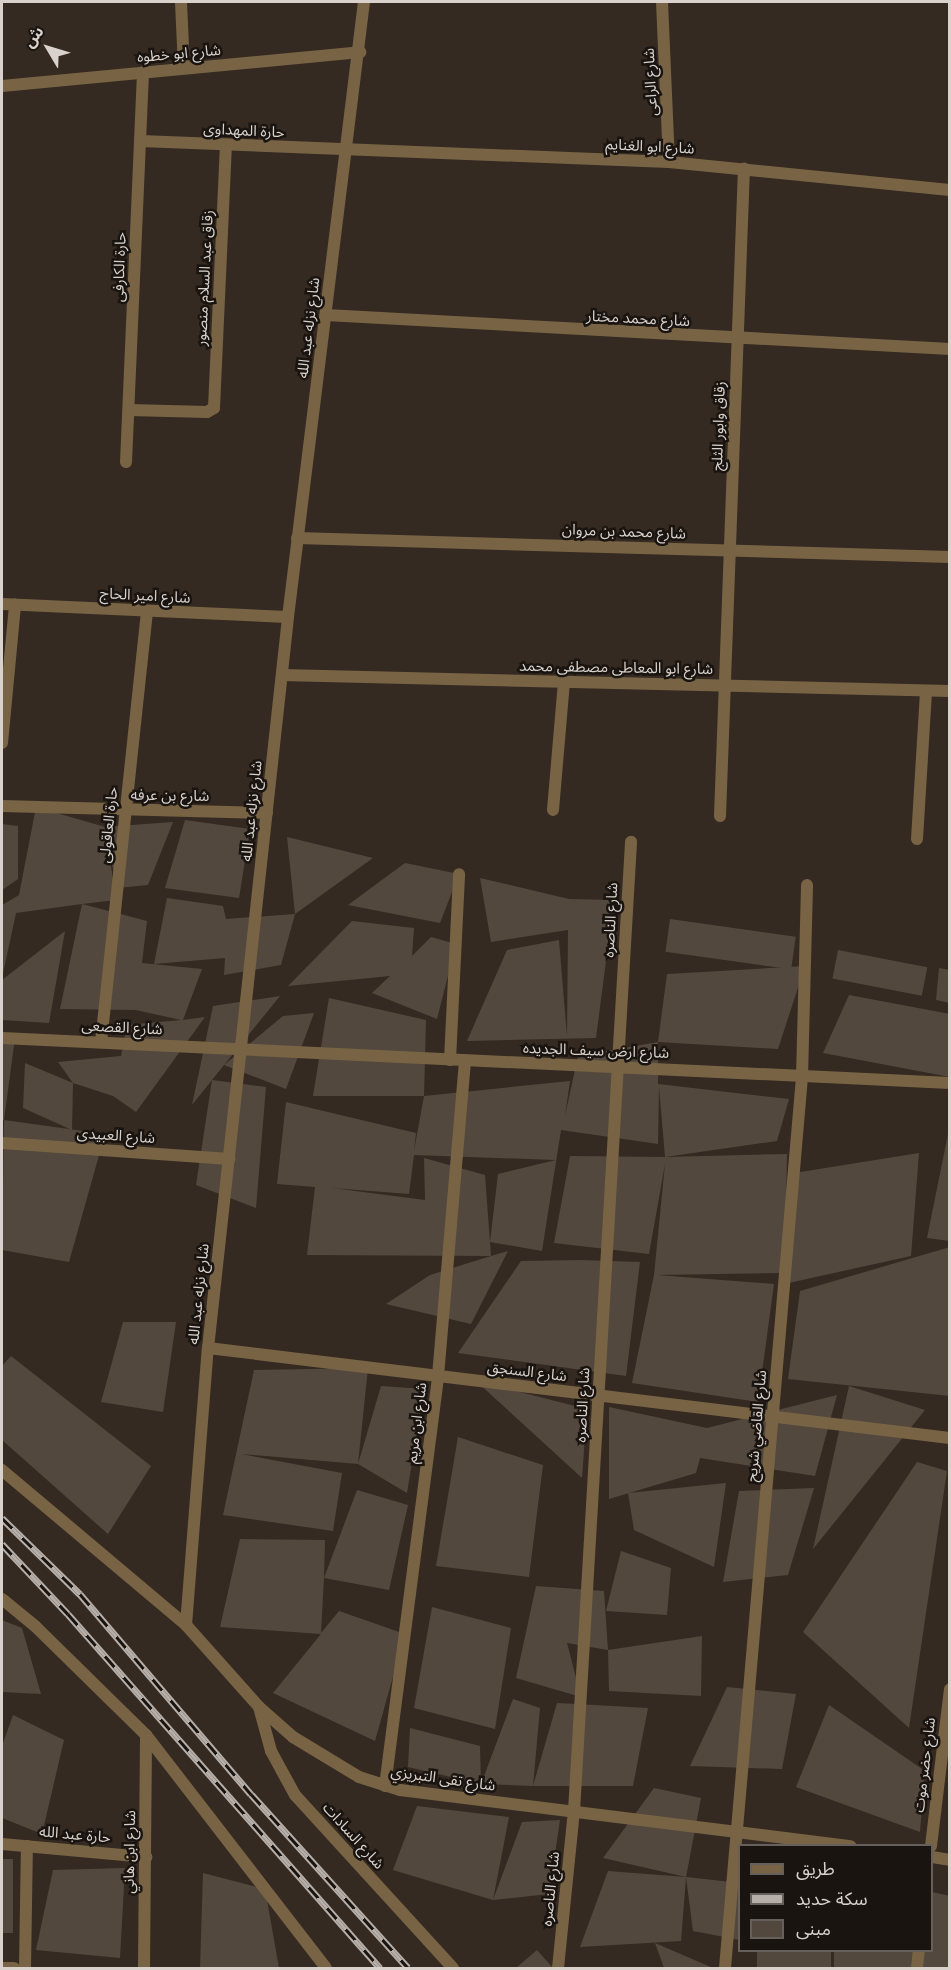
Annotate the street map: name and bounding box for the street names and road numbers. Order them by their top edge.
street label: شارع ابو خطوه [136,41,222,67]
street label: شارع الراعى [640,47,662,117]
street label: حارة المهداوى [203,120,285,142]
street label: شارع ابو الغنايم [605,136,695,158]
street label: زقاق عبد السلام منصور [192,210,218,346]
street label: حارة الكارفى [110,232,130,302]
street label: شارع نزله عبد الله [294,277,324,379]
street label: شارع محمد مختار [586,307,690,331]
street label: زقاق وابور الثلج [708,381,730,471]
street label: شارع محمد بن مروان [562,521,686,543]
street label: شارع امير الحاج [99,585,191,607]
street label: شارع ابو المعاطى مصطفى محمد [519,657,713,679]
street label: شارع نزله عبد الله [238,760,266,862]
street label: حارة العاقولى [96,786,122,864]
street label: شارع بن عرفه [130,786,210,806]
street label: شارع الناصره [600,882,622,958]
street label: شارع القصعى [81,1017,163,1039]
street label: شارع ارض سيف الجديده [523,1039,669,1063]
street label: شارع العبيدى [76,1124,156,1148]
street label: شارع نزله عبد الله [185,1243,213,1345]
street label: شارع السنجق [486,1358,568,1386]
street label: شارع الناصره [572,1367,594,1443]
street label: شارع القاضي شريح [743,1369,771,1483]
street label: شارع ابن مريم [403,1381,431,1465]
street label: شارع حضر موت [910,1716,940,1814]
street label: شارع تقى التبريزي [390,1763,496,1795]
street label: شارع السادات [318,1799,388,1873]
street label: شارع ابن هاني [120,1810,140,1894]
street label: حارة عبد الله [38,1823,112,1847]
street label: شارع الناصره [538,1851,564,1927]

